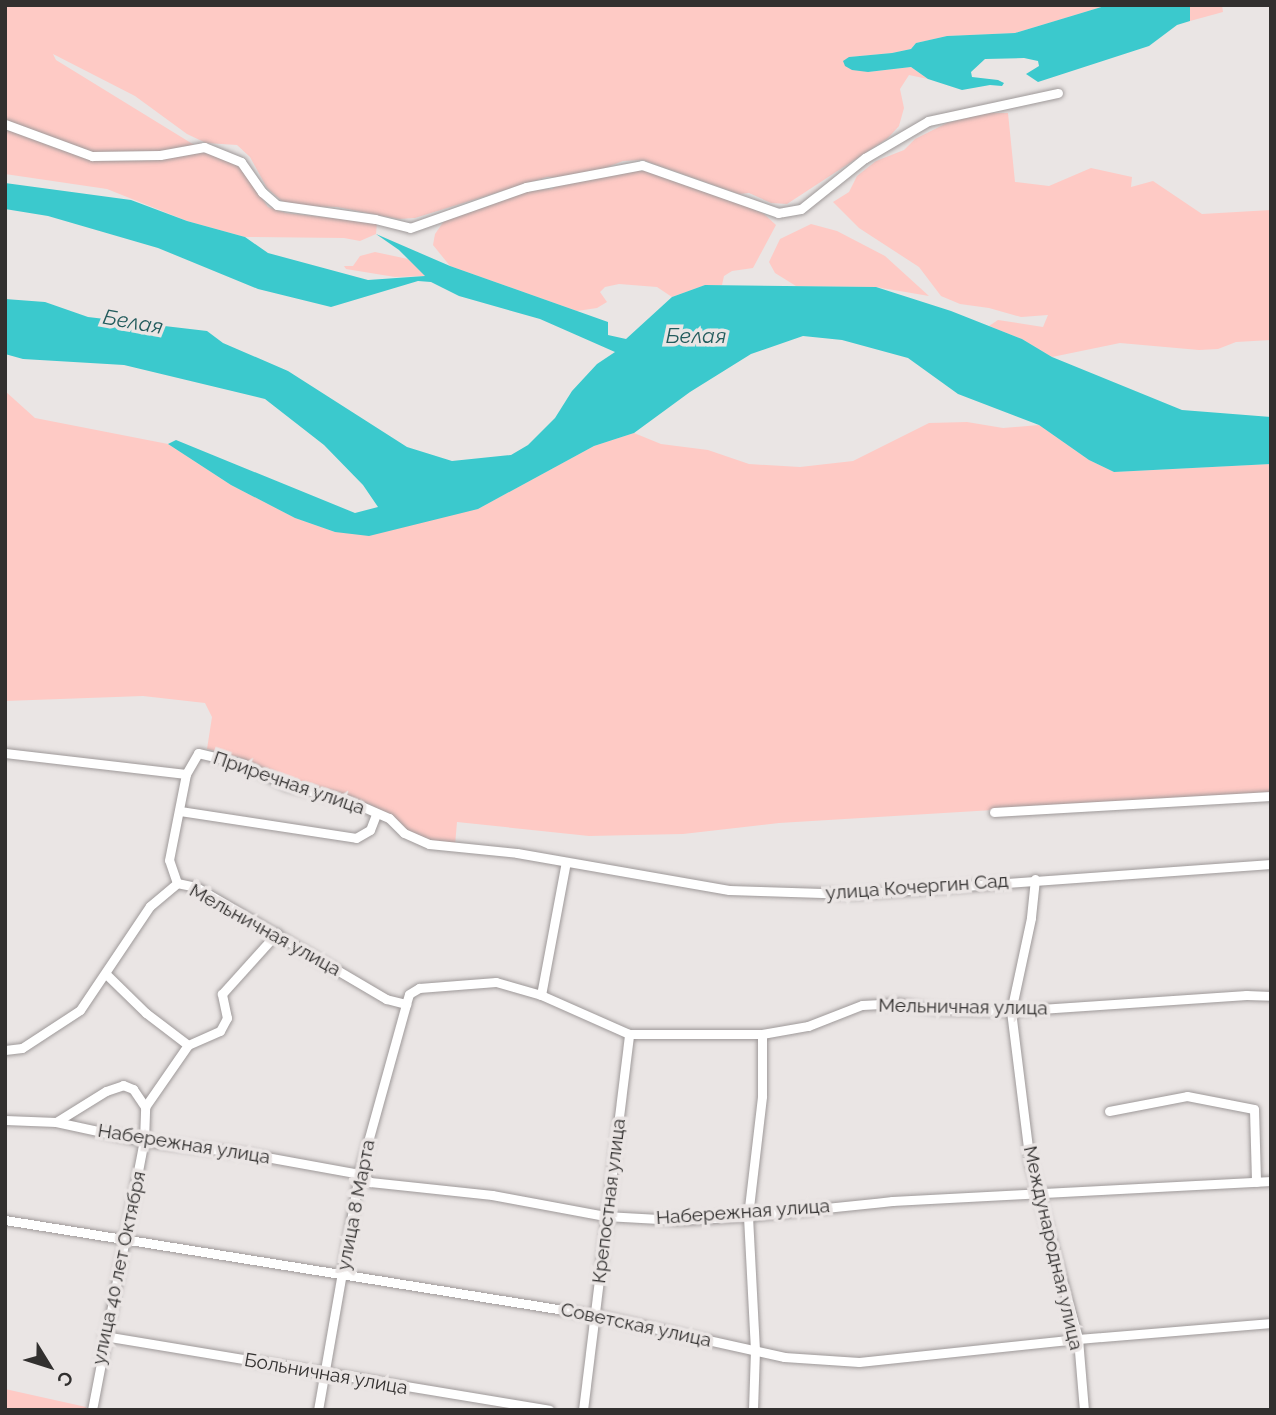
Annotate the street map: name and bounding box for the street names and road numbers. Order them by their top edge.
street label: Приречная улица [210,746,368,820]
street label: улица Кочергин Сад [825,869,1009,905]
street label: Мельничная улица [185,879,345,981]
street label: Мельничная улица [878,994,1048,1020]
street label: Крепостная улица [588,1117,630,1285]
street label: Набережная улица [96,1119,272,1169]
street label: улица 8 Марта [332,1138,380,1272]
street label: Международная улица [1018,1143,1088,1353]
street label: улица 40 лет Октября [87,1169,151,1367]
street label: Набережная улица [655,1195,831,1229]
street label: Советская улица [558,1298,714,1352]
street label: Больничная улица [242,1348,410,1400]

